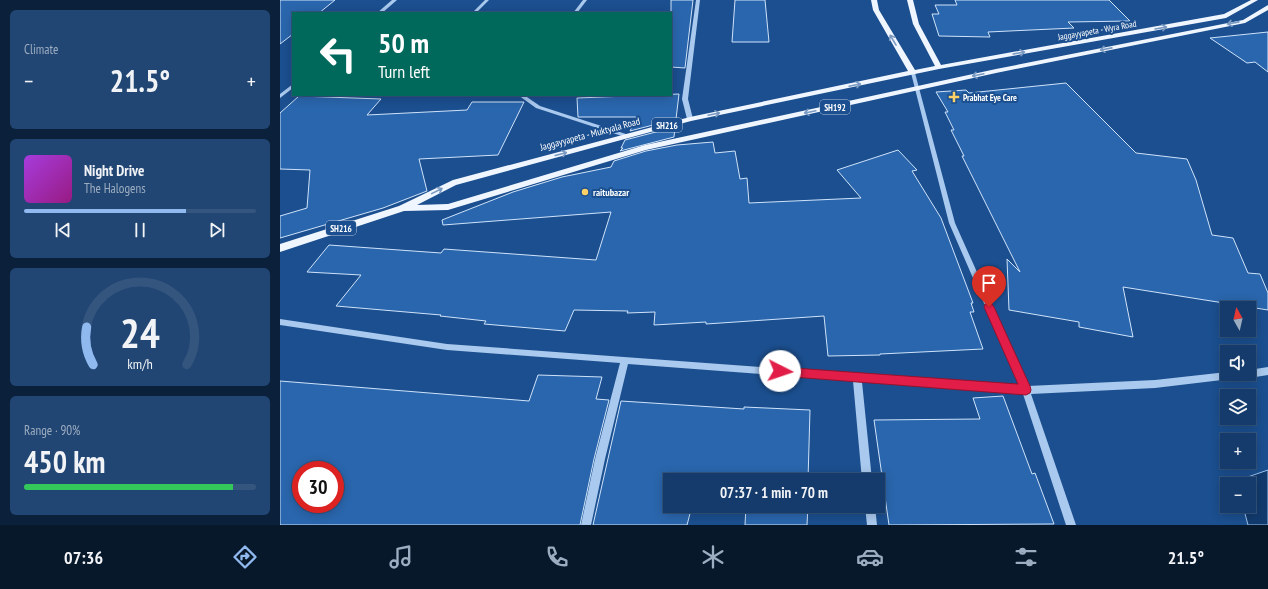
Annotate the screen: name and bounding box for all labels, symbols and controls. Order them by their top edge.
street label: Jaggayyapeta - Wyra Road [1056,18,1137,43]
one-way arrow [1227,19,1240,27]
text: 50 m [378,24,429,61]
one-way arrow [1154,24,1167,32]
icon: left [312,28,364,80]
one-way arrow [889,35,897,46]
text: Climate [24,41,58,58]
one-way arrow [1099,45,1112,53]
one-way arrow [1012,49,1025,57]
text: Turn left [378,60,430,83]
text: 21.5° [110,61,170,100]
text: − [24,67,33,95]
text: + [247,67,256,95]
one-way arrow [972,71,985,79]
one-way arrow [848,81,861,89]
marker: Prabhat Eye Care [948,91,960,103]
place label: Prabhat Eye Care [963,92,1017,103]
road number: SH192 [820,100,850,114]
one-way arrow [804,108,817,116]
one-way arrow [707,109,720,117]
street label: Jaggayyapeta - Muktyala Road [538,114,641,154]
road number: SH216 [652,118,682,132]
one-way arrow [554,150,567,157]
text: Night Drive [84,161,144,180]
text: The Halogens [84,180,146,197]
one-way arrow [430,186,442,194]
place label: raitubazar [593,186,629,199]
marker: raitubazar [580,187,590,197]
icon: previous [52,219,74,241]
icon: pause [129,219,151,241]
icon: next [206,219,228,241]
road number: SH216 [326,221,356,235]
pin [972,266,1006,307]
icon: arrive [978,272,1000,294]
north arrow [1220,301,1256,337]
map controls [1220,301,1256,513]
text: 24 [120,306,160,359]
button: sound [1220,345,1256,381]
position arrow [759,350,801,392]
text: km/h [127,353,153,372]
button: layers [1220,389,1256,425]
text: Range · 90% [24,422,80,439]
button: + [1220,433,1256,469]
text: 450 km [24,442,105,481]
speed limit sign: 30 [292,461,344,513]
button: − [1220,477,1256,513]
text: 07:37 · 1 min · 70 m [720,483,828,502]
icon: directions [231,543,259,571]
icon: music [387,543,415,571]
icon: phone [543,543,571,571]
icon: climate [699,543,727,571]
icon: car [856,543,884,571]
icon: filters [1012,543,1040,571]
text: 07:36 [64,546,103,569]
text: 21.5° [1168,546,1204,569]

